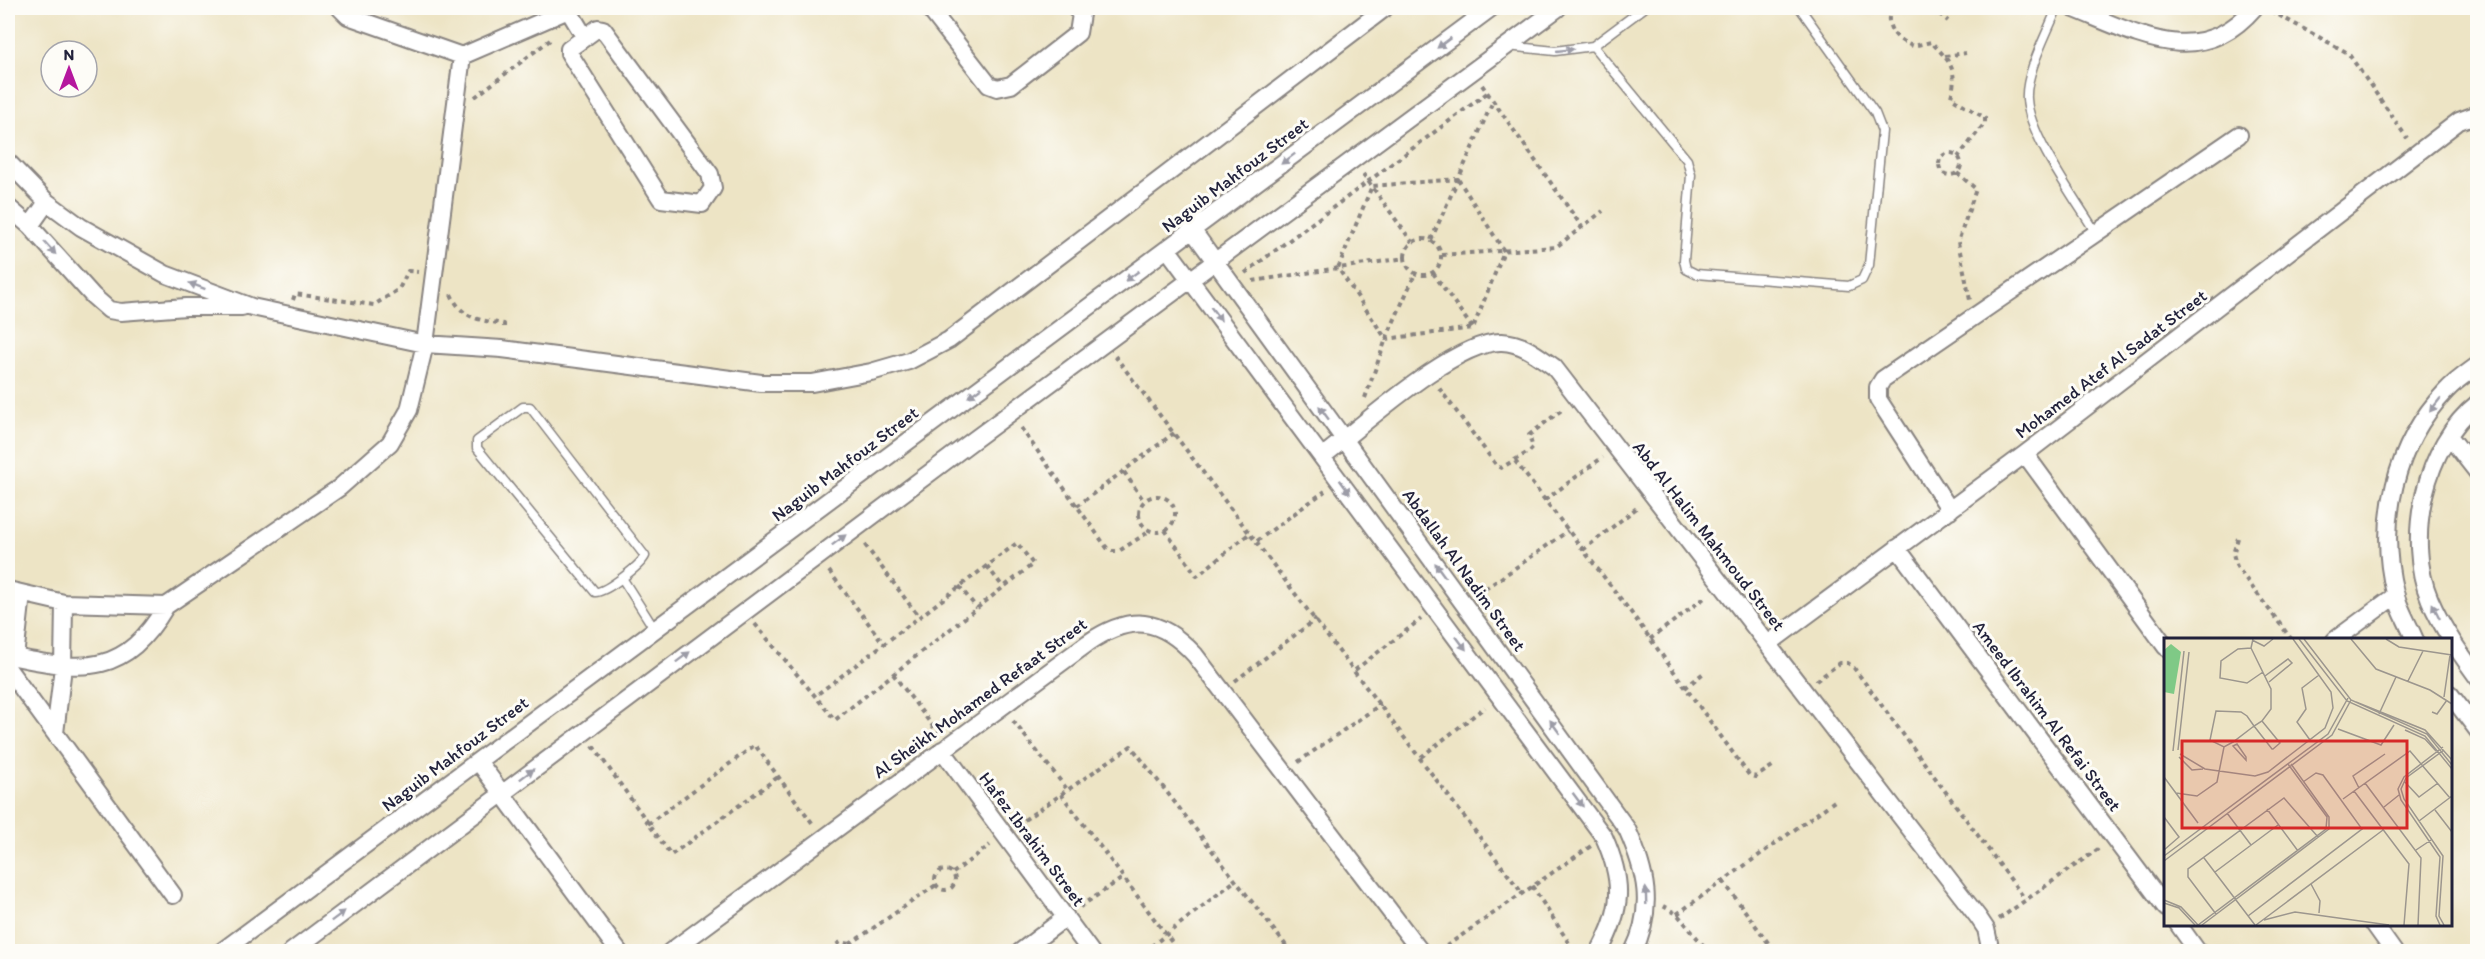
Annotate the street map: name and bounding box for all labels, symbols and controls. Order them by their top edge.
one-way arrow [1437,36,1452,48]
north arrow [39,39,99,99]
text: N [64,45,74,64]
one-way arrow [1555,45,1574,54]
street label: Naguib Mahfouz Street [1157,113,1313,237]
one-way arrow [1281,153,1296,165]
one-way arrow [43,240,57,255]
one-way arrow [1125,270,1140,282]
one-way arrow [188,281,206,290]
street label: Mohamed Atef Al Sadat Street [2011,285,2211,443]
one-way arrow [1210,305,1222,321]
one-way arrow [968,386,984,398]
one-way arrow [2430,397,2442,412]
street label: Naguib Mahfouz Street [767,402,923,526]
one-way arrow [1319,405,1331,420]
street label: Abd Al Halim Mahmoud Street [1628,437,1790,635]
one-way arrow [1339,478,1351,494]
street label: Abdallah Al Nadim Street [1398,484,1531,656]
one-way arrow [832,535,847,547]
one-way arrow [1434,562,1446,577]
one-way arrow [2431,602,2440,619]
street label: Al Sheikh Mohamed Refaat Street [869,613,1091,783]
street label: Ameed Ibrahim Al Refai Street [1968,616,2126,816]
one-way arrow [1455,635,1467,651]
inset map [2164,638,2452,926]
one-way arrow [676,652,691,664]
street label: Naguib Mahfouz Street [377,692,533,816]
one-way arrow [1549,720,1561,736]
street label: Hafez Ibrahim Street [974,767,1090,911]
one-way arrow [519,768,535,780]
one-way arrow [1571,792,1583,807]
one-way arrow [1641,886,1650,905]
one-way arrow [330,911,345,923]

